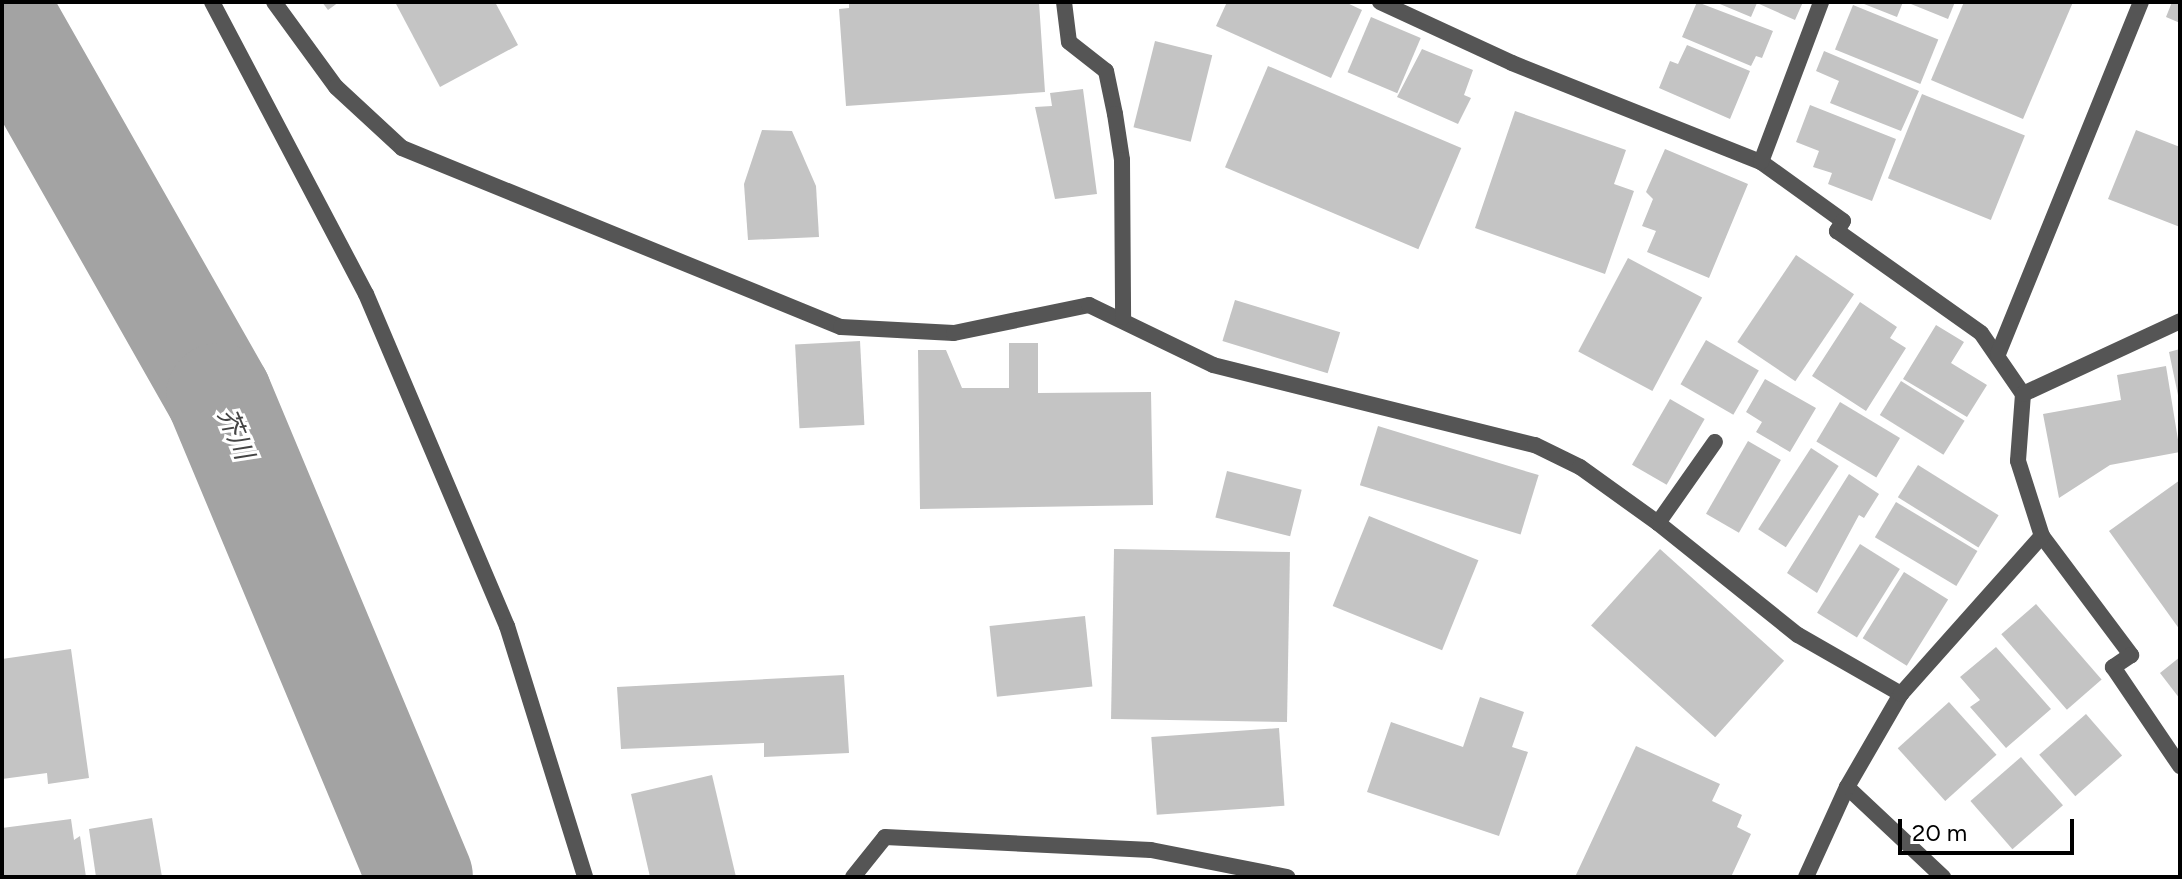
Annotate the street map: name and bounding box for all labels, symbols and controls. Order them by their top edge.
water label: 芥川 [210,404,260,464]
scale bar [1902,803,2078,853]
text: 20 m [1912,818,1967,847]

